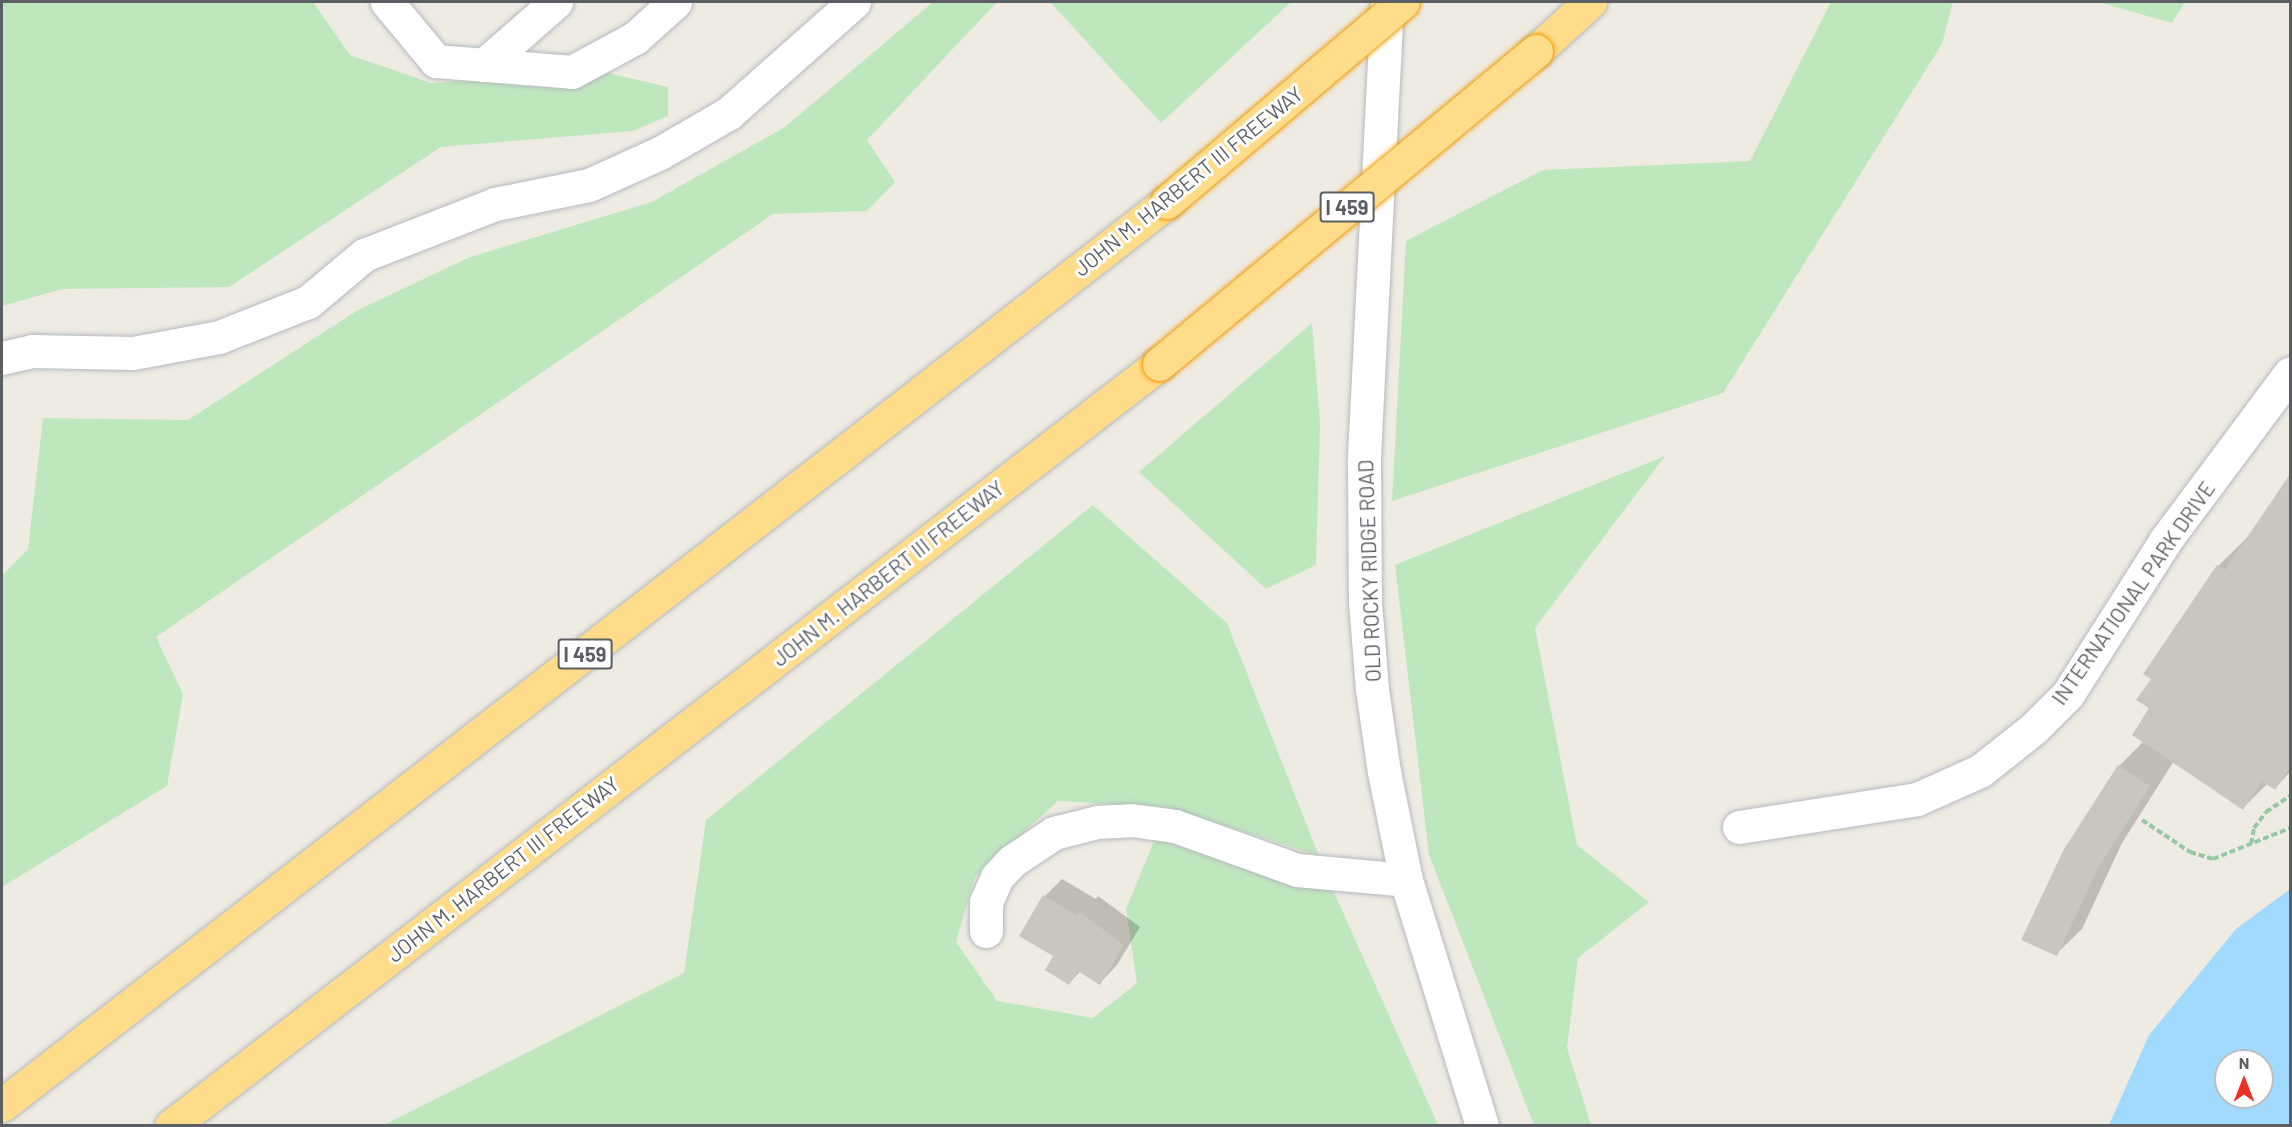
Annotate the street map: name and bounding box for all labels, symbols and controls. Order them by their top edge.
street label: JOHN M. HARBERT III FREEWAY [1069,81,1307,281]
road number: I 459 [1318,190,1376,224]
street label: OLD ROCKY RIDGE ROAD [1353,459,1385,683]
street label: JOHN M. HARBERT III FREEWAY [767,475,1009,671]
street label: INTERNATIONAL PARK DRIVE [2046,476,2220,710]
road number: I 459 [556,637,614,671]
street label: JOHN M. HARBERT III FREEWAY [382,771,624,967]
north arrow [2214,1049,2274,1109]
text: N [2239,1053,2249,1072]

